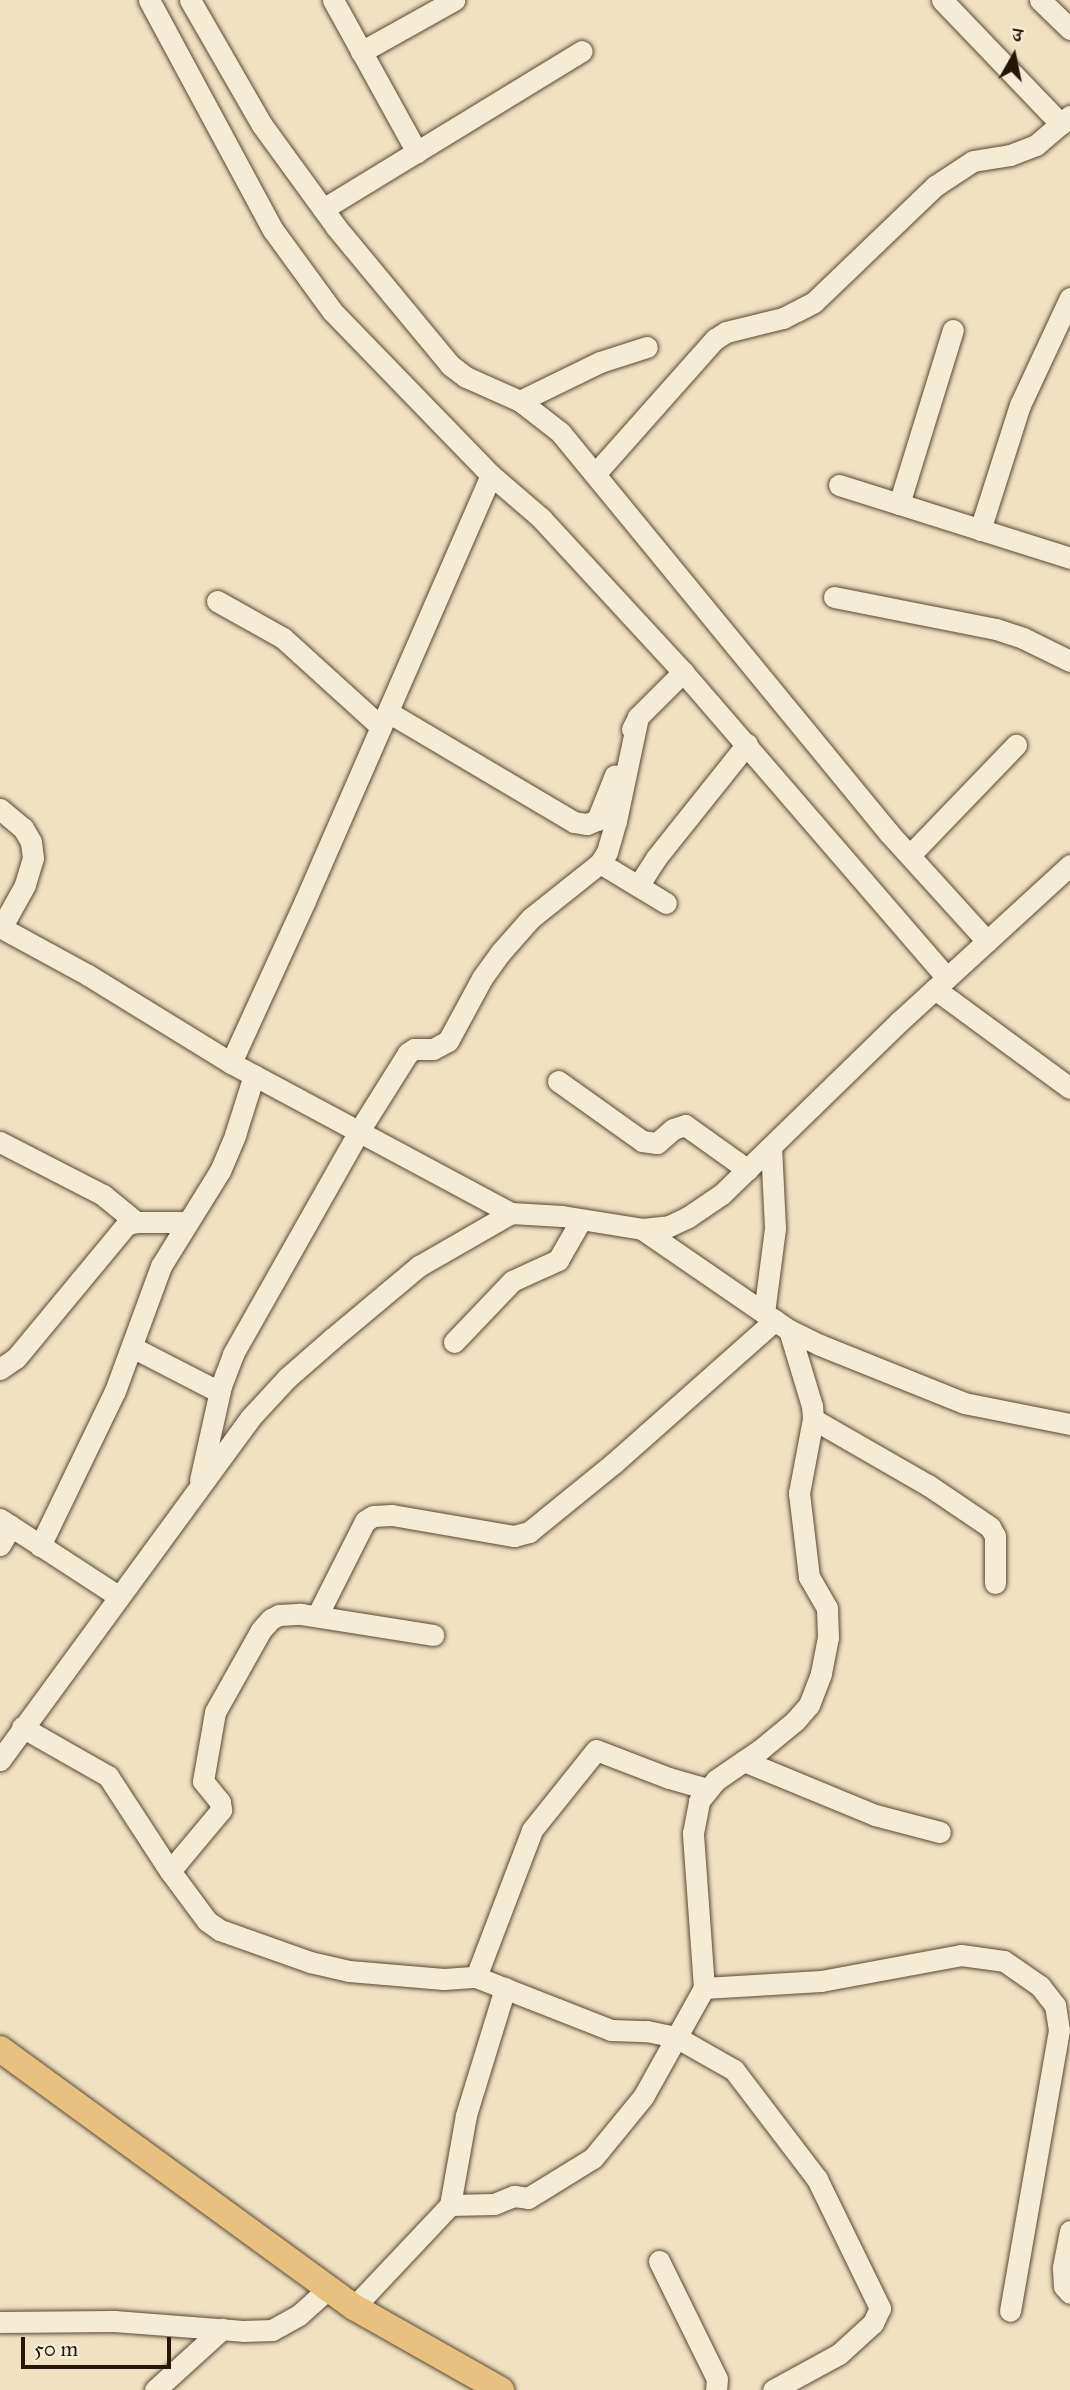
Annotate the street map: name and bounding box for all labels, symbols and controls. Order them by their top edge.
north arrow [979,21,1049,91]
text: उ [1011,23,1024,47]
scale bar [24,2324,175,2368]
text: 50 m [34,2336,78,2362]

